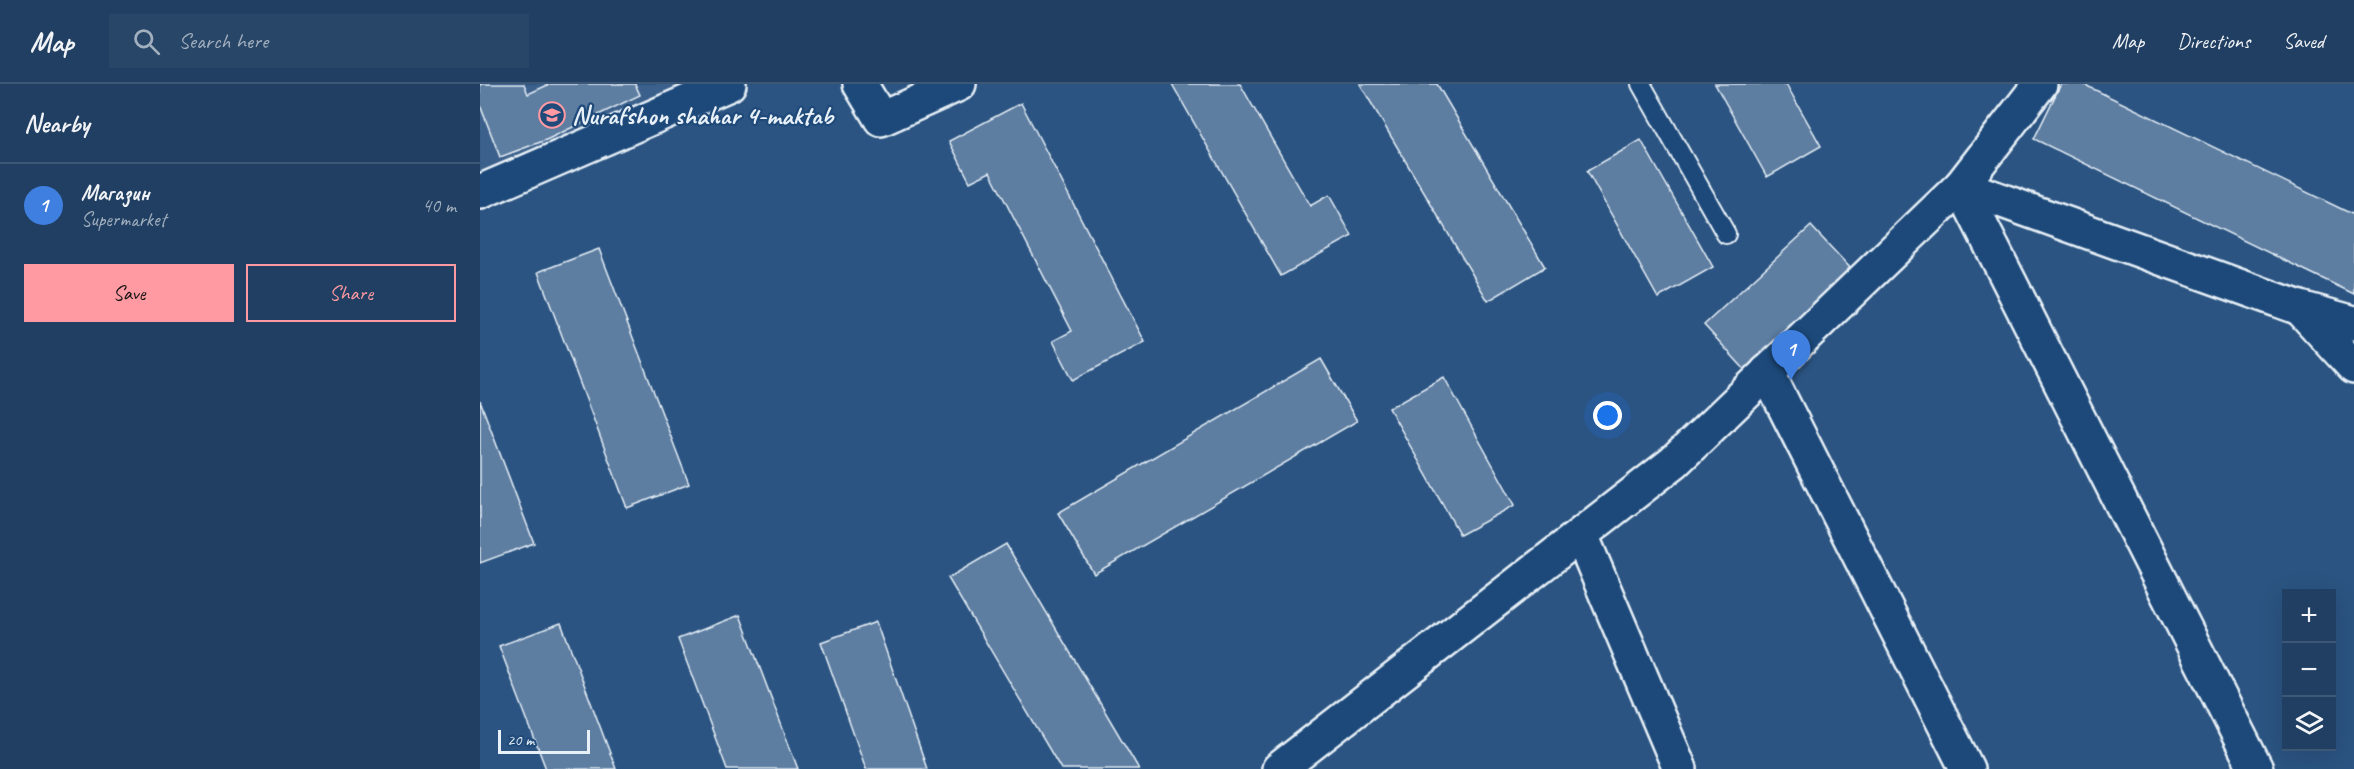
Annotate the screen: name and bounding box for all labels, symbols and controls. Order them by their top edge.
search box [109,14,529,68]
text: Map [30,24,73,59]
icon: search [130,25,163,58]
text: Search here [178,27,268,55]
text: Map [2112,28,2144,54]
text: Directions [2177,28,2250,54]
text: Saved [2283,28,2324,54]
place label: Nurafshon shahar 4-maktab [572,99,835,132]
school or university icon: Nurafshon shahar 4-maktab [537,100,567,130]
text: Nearby [24,107,89,140]
text: Магазин [81,179,150,207]
text: 1 [39,193,48,218]
text: 40 m [422,193,456,218]
text: Supermarket [81,207,166,232]
button: Save [24,264,234,322]
button: Share [246,264,456,322]
pin: 1 [1772,330,1810,380]
your location [1593,401,1622,430]
map controls [2282,589,2336,751]
button: + [2282,589,2336,643]
button: − [2282,643,2336,697]
button: layers [2282,697,2336,751]
scale bar [498,727,590,754]
text: 20 m [507,730,534,750]

